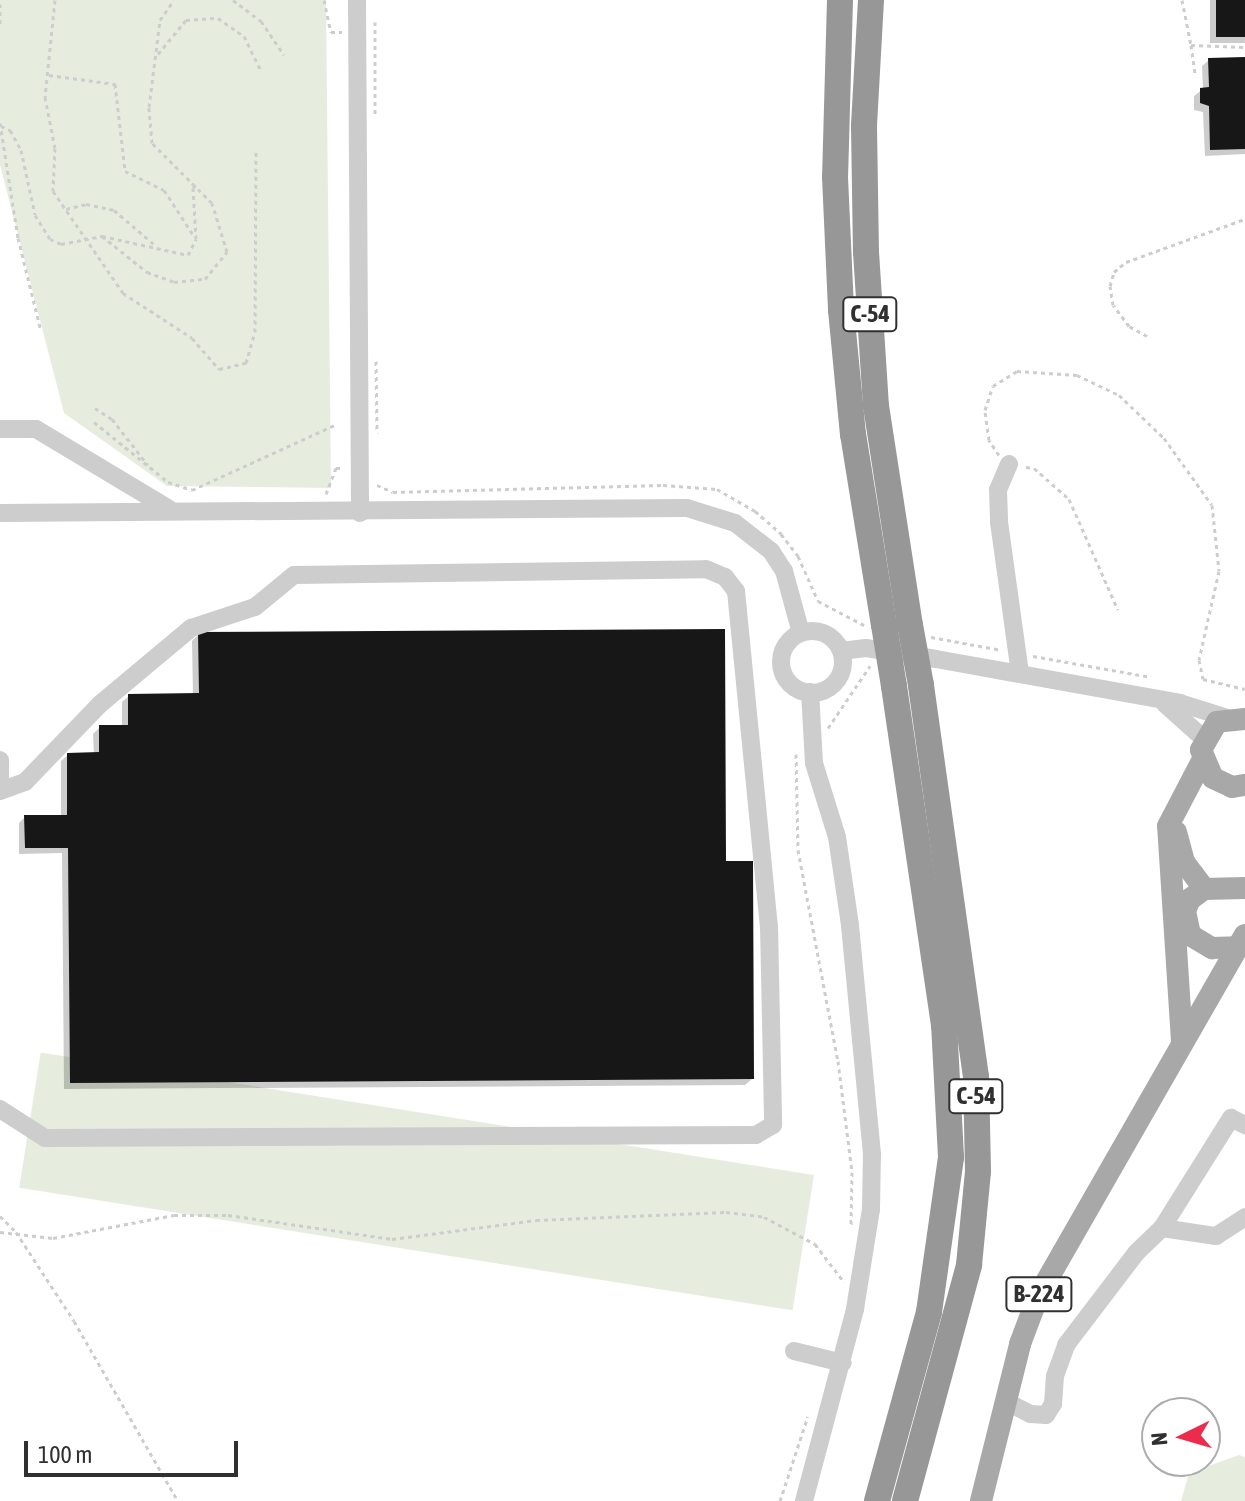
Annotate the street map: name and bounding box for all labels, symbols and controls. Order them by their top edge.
road number: C-54 [842,294,898,334]
road number: C-54 [948,1076,1004,1116]
road number: B-224 [1005,1274,1073,1314]
north arrow [1141,1397,1221,1477]
scale bar [28,1425,242,1475]
text: N [1146,1431,1173,1447]
text: 100 m [38,1441,92,1468]

